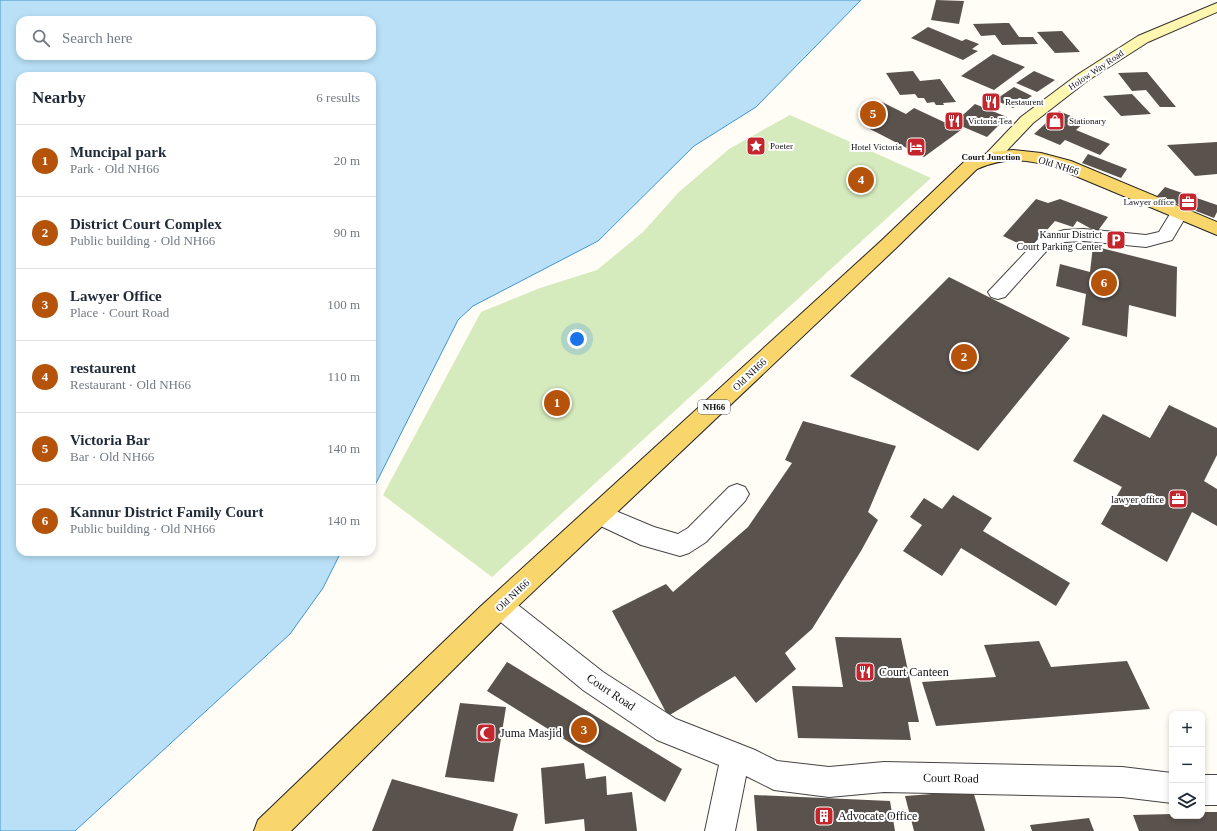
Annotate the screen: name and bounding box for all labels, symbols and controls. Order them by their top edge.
search box [16,16,376,60]
icon: search [30,27,52,49]
text: Search here [62,30,132,46]
street label: Holow Way Road [1067,48,1126,92]
text: Nearby [32,88,86,107]
text: 6 results [316,90,360,105]
restaurant icon: Restaurent [980,91,1002,113]
place label: Restaurent [1005,97,1044,107]
pin: 5 [860,99,886,129]
restaurant icon: Victoria Tea [943,110,965,132]
shop icon: Stationary [1044,110,1066,132]
place label: Victoria Tea [968,116,1012,126]
place label: Stationary [1069,116,1106,126]
place icon: Poeter [745,135,767,157]
hotel icon: Hotel Victoria [905,136,927,158]
place label: Poeter [770,141,793,151]
place label: Hotel Victoria [851,142,902,152]
text: Muncipal park [70,144,166,160]
district label: Court Junction [962,152,1020,162]
text: 1 [42,153,48,168]
text: 20 m [334,153,360,168]
street label: Old NH66 [1037,154,1081,177]
text: Park · Old NH66 [70,161,159,176]
pin: 4 [848,165,874,195]
office icon: Lawyer office [1177,191,1199,213]
place label: Lawyer office [1123,197,1174,207]
text: District Court Complex [70,216,222,232]
text: 2 [42,225,48,240]
text: 90 m [334,225,360,240]
place label: Kannur District Court Parking Center [1016,229,1103,252]
parking icon: Kannur District Court Parking Center [1105,229,1127,251]
text: Public building · Old NH66 [70,233,215,248]
pin: 6 [1091,268,1117,298]
text: Lawyer Office [70,288,162,304]
text: 3 [42,297,48,312]
text: 100 m [327,297,360,312]
text: Place · Court Road [70,305,169,320]
your location [567,329,587,349]
pin: 2 [951,342,977,372]
street label: Old NH66 [730,356,768,393]
text: restaurent [70,360,136,376]
text: 4 [42,369,48,384]
text: 110 m [328,369,360,384]
text: Restaurant · Old NH66 [70,377,191,392]
pin: 1 [544,388,570,418]
road number: NH66 [698,400,730,414]
text: Victoria Bar [70,432,150,448]
text: 5 [42,441,48,456]
text: 140 m [327,441,360,456]
text: Bar · Old NH66 [70,449,154,464]
office icon: lawyer office [1167,488,1189,510]
place label: lawyer office [1111,494,1165,505]
text: Kannur District Family Court [70,504,263,520]
text: 6 [42,513,48,528]
text: 140 m [327,513,360,528]
text: Public building · Old NH66 [70,521,215,536]
street label: Old NH66 [493,577,531,614]
restaurant icon: Court Canteen [854,661,876,683]
place label: Court Canteen [879,665,949,679]
street label: Court Road [584,671,638,713]
map controls [1169,711,1205,819]
button: + [1169,711,1205,747]
pin: 3 [571,715,597,745]
mosque icon: Juma Masjid [475,722,497,744]
place label: Juma Masjid [500,726,562,740]
button: − [1169,747,1205,783]
street label: Court Road [923,771,979,785]
button: layers [1169,783,1205,819]
building icon: Advocate Office [813,805,835,827]
place label: Advocate Office [838,809,917,823]

